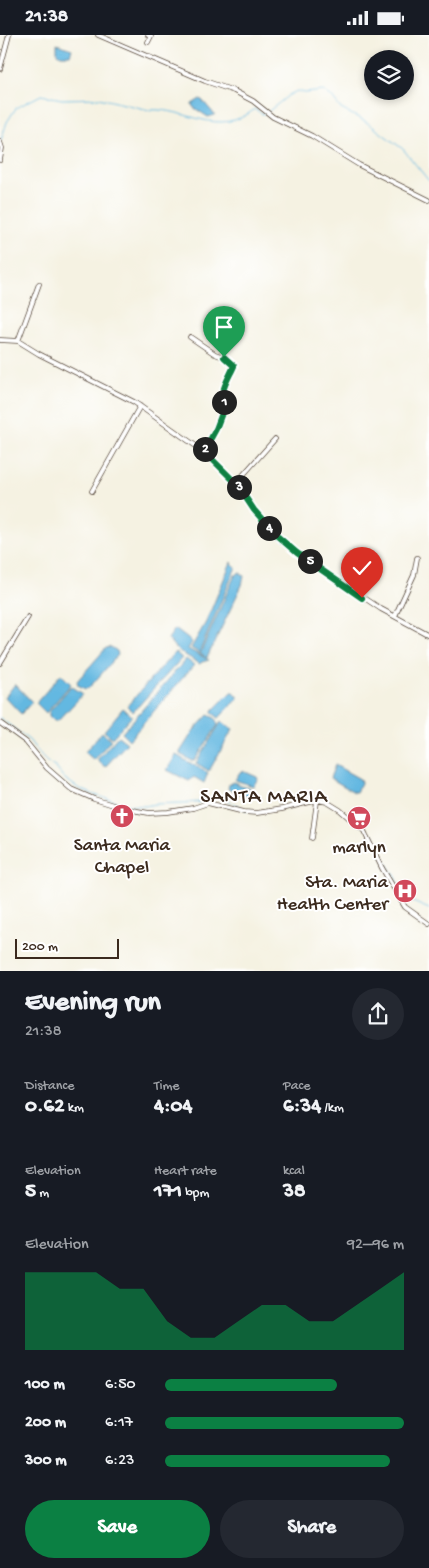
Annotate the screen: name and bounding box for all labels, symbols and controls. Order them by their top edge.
text: 21:38 [25,6,68,29]
map controls [364,50,414,100]
button: layers [364,50,414,100]
pin [203,306,245,357]
icon: arrive [210,313,238,341]
pin: 1 [212,389,236,415]
text: 1 [222,394,227,411]
pin: 2 [192,437,218,461]
text: 2 [202,441,209,458]
pin: 3 [226,475,252,499]
text: 3 [236,479,243,496]
pin: 4 [256,515,282,541]
text: 4 [266,520,273,537]
pin [341,547,383,598]
pin: 5 [298,549,322,573]
text: 5 [307,553,314,570]
icon: check [348,554,376,582]
district label: SANTA MARIA [200,786,328,811]
church icon: Santa Maria Chapel [109,803,135,829]
supermarket icon: marlyn [346,805,372,831]
place label: Santa Maria Chapel [74,835,172,880]
place label: marlyn [332,837,386,860]
place label: Sta. Maria Health Center [277,872,390,917]
hospital icon: Sta. Maria Health Center [392,878,418,904]
scale bar [15,936,119,959]
text: 200 m [22,939,58,956]
text: Evening run [25,987,161,1020]
button: share [352,988,404,1040]
text: 21:38 [25,1023,61,1042]
text: Distance [25,1078,74,1095]
text: Time [154,1078,180,1095]
text: Pace [283,1078,310,1095]
text: 0.62 [25,1095,64,1120]
text: 4:04 [154,1095,192,1120]
text: 6:34 [283,1095,321,1120]
text: km [64,1100,84,1117]
text: /km [321,1100,344,1117]
text: Elevation [25,1163,81,1180]
text: Heart rate [154,1163,217,1180]
text: kcal [283,1163,305,1180]
text: 5 [25,1180,36,1205]
text: 171 [154,1180,182,1205]
text: 38 [283,1180,305,1205]
text: m [36,1185,49,1202]
text: bpm [182,1185,209,1202]
text: Elevation [25,1236,89,1255]
text: 92–96 m [347,1236,404,1255]
text: 100 m [25,1376,65,1395]
text: 6:50 [105,1376,136,1395]
text: 200 m [25,1414,66,1433]
text: 6:17 [105,1414,133,1433]
text: 300 m [25,1452,67,1471]
text: 6:23 [105,1452,134,1471]
button: Save [25,1500,210,1558]
button: Share [220,1500,404,1558]

